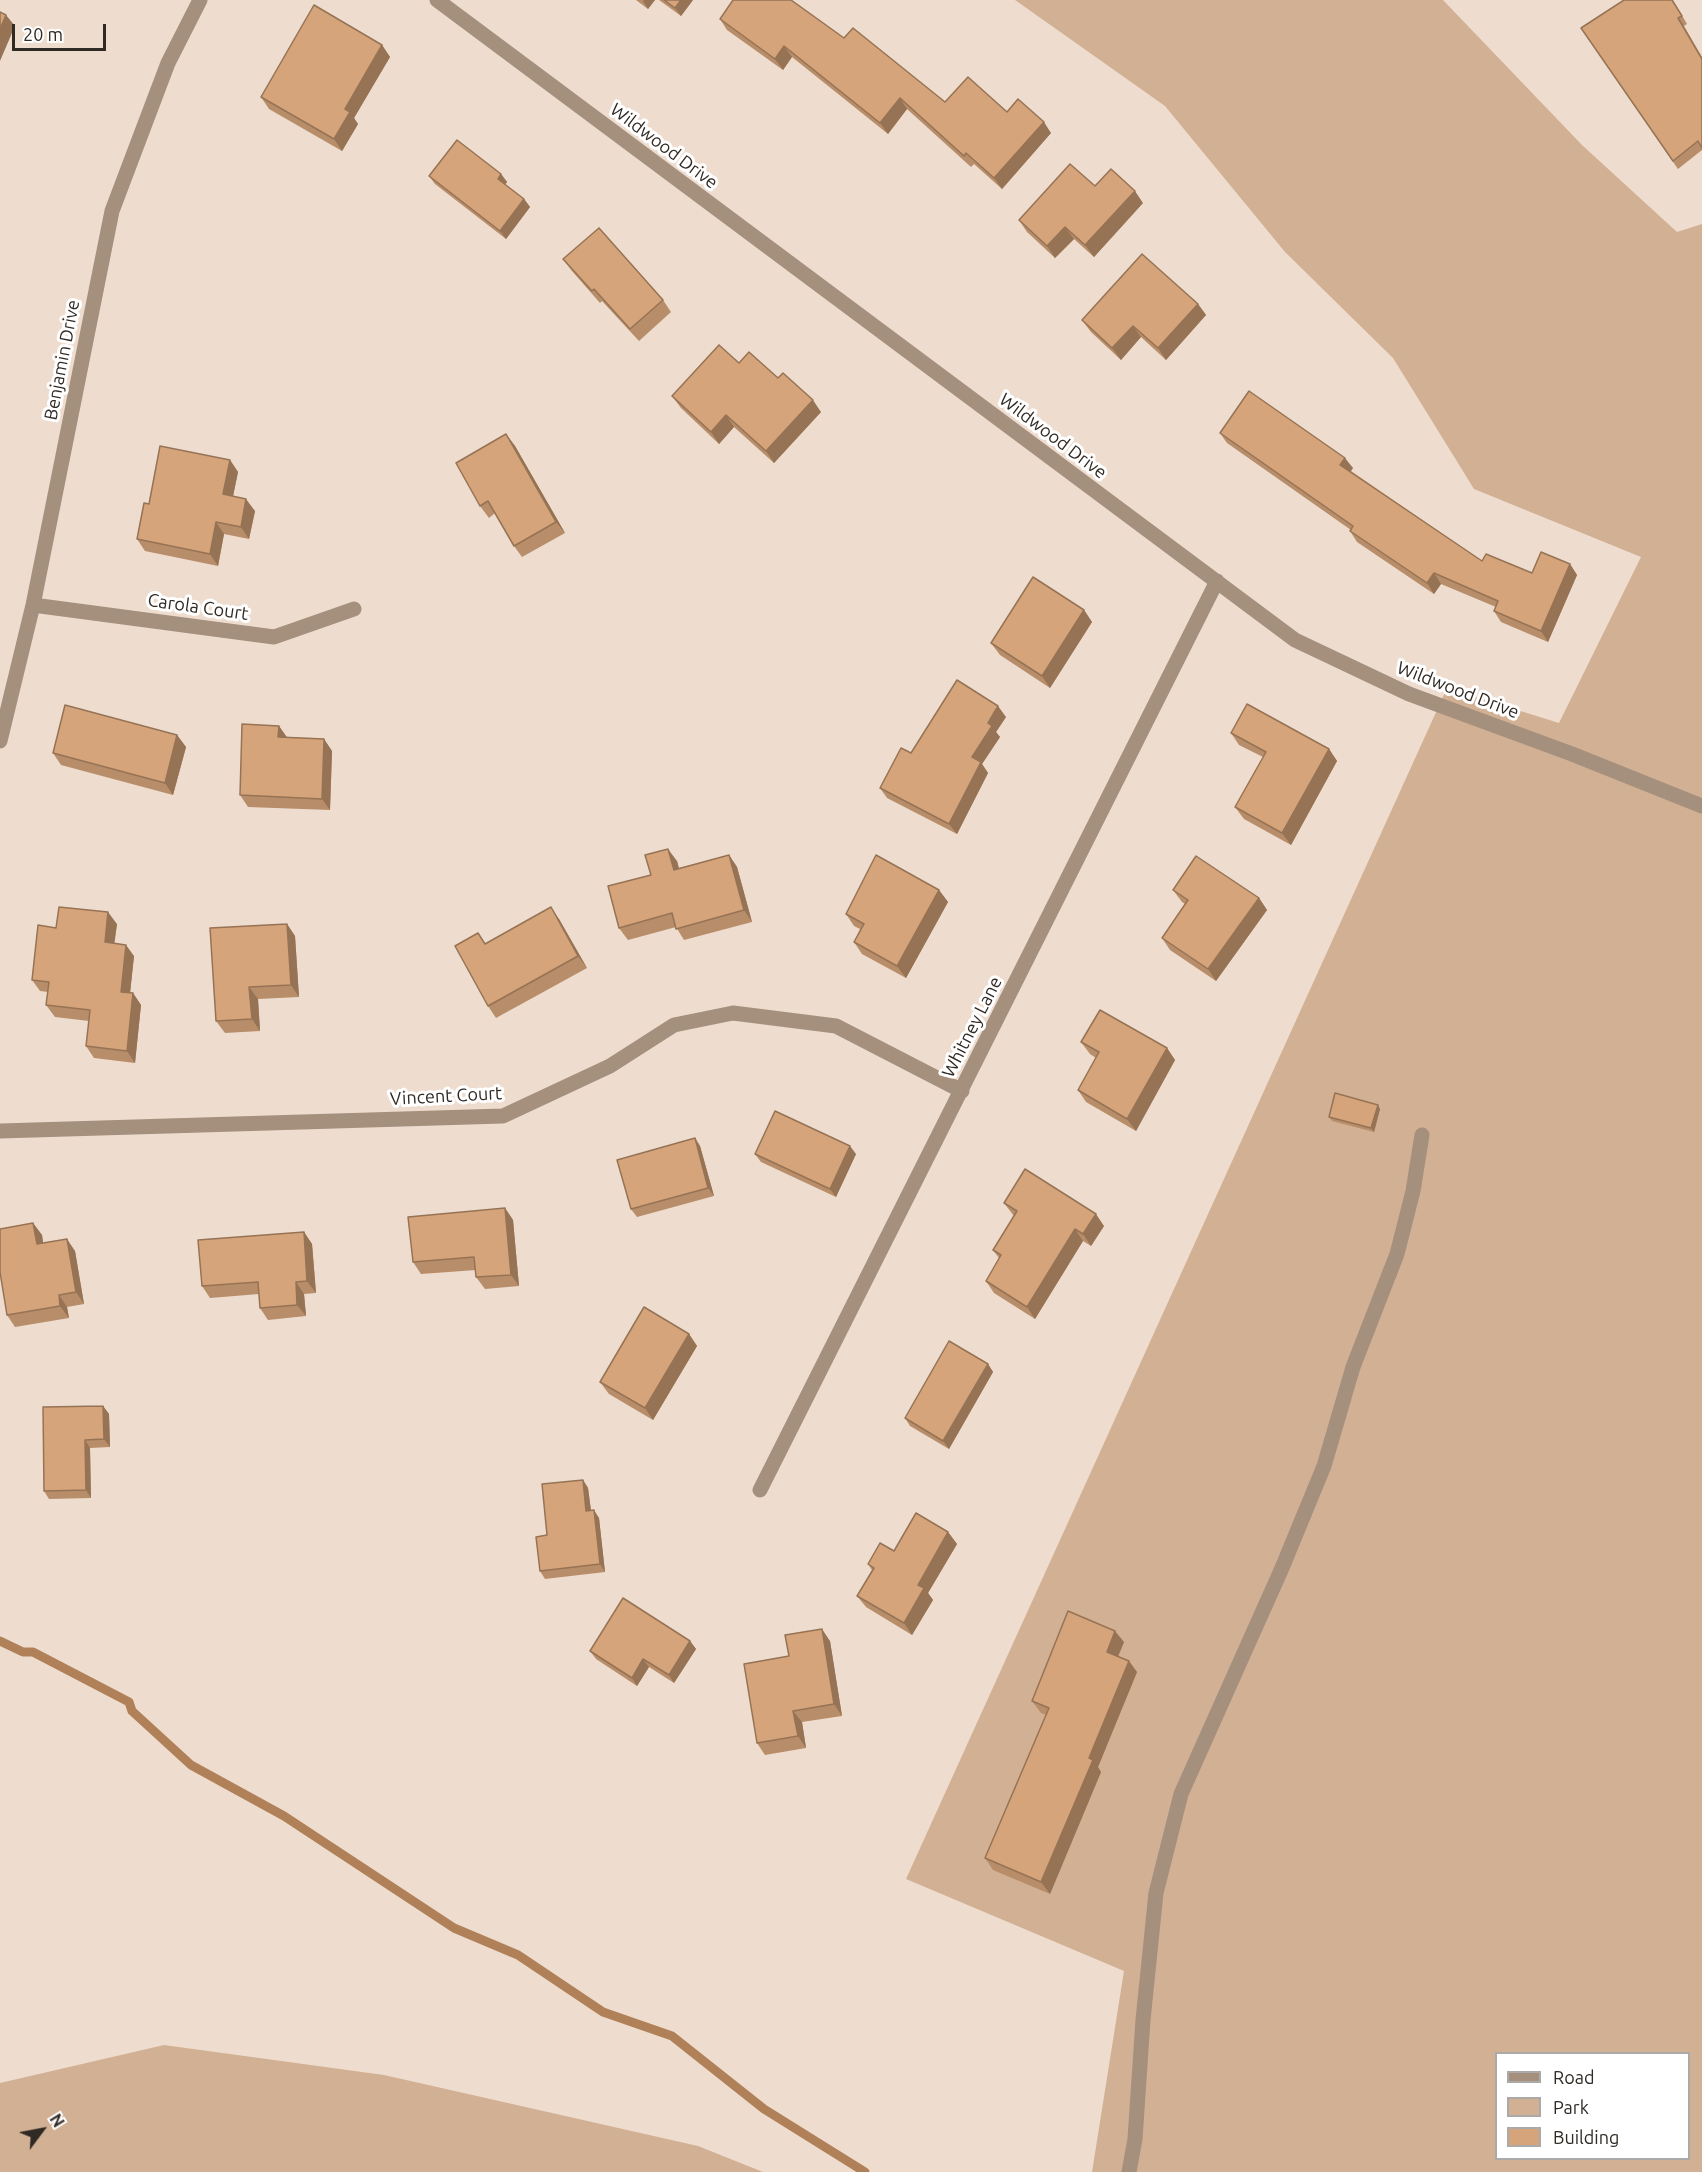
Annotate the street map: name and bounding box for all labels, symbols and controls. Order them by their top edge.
scale bar [15,12,110,50]
text: 20 m [23,24,63,44]
street label: Wildwood Drive [606,99,722,193]
street label: Benjamin Drive [40,298,84,422]
street label: Wildwood Drive [995,389,1111,483]
street label: Carola Court [146,589,250,625]
street label: Wildwood Drive [1394,657,1522,723]
street label: Whitney Lane [937,973,1007,1081]
street label: Vincent Court [389,1082,503,1110]
legend [1495,2052,1690,2160]
text: Road [1553,2067,1595,2087]
text: Park [1553,2097,1589,2117]
north arrow [12,2100,72,2160]
text: N [46,2111,68,2130]
text: Building [1553,2127,1619,2147]

